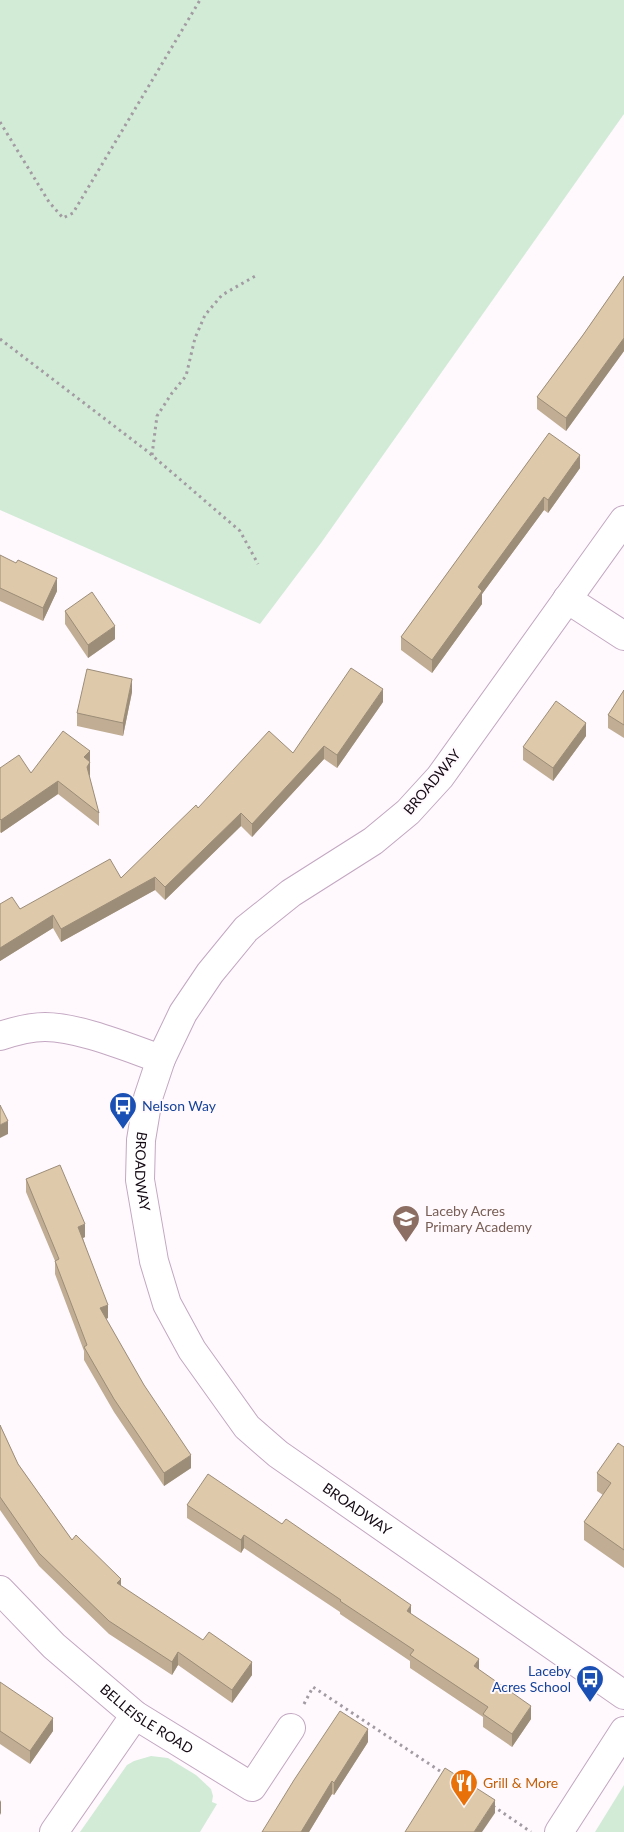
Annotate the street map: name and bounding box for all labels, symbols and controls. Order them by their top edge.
street label: BROADWAY [399,745,464,818]
bus stop icon: Nelson Way [108,1091,138,1130]
place label: Nelson Way [142,1097,217,1114]
street label: BROADWAY [132,1130,154,1213]
place label: Laceby Acres Primary Academy [425,1202,533,1235]
school or university icon: Laceby Acres Primary Academy [391,1204,421,1243]
street label: BROADWAY [320,1479,395,1539]
place label: Laceby Acres School [492,1662,572,1695]
bus stop icon: Laceby Acres School [575,1664,605,1703]
street label: BELLEISLE ROAD [97,1680,197,1757]
restaurant icon: Grill & More [449,1768,479,1807]
place label: Grill & More [483,1774,558,1791]

